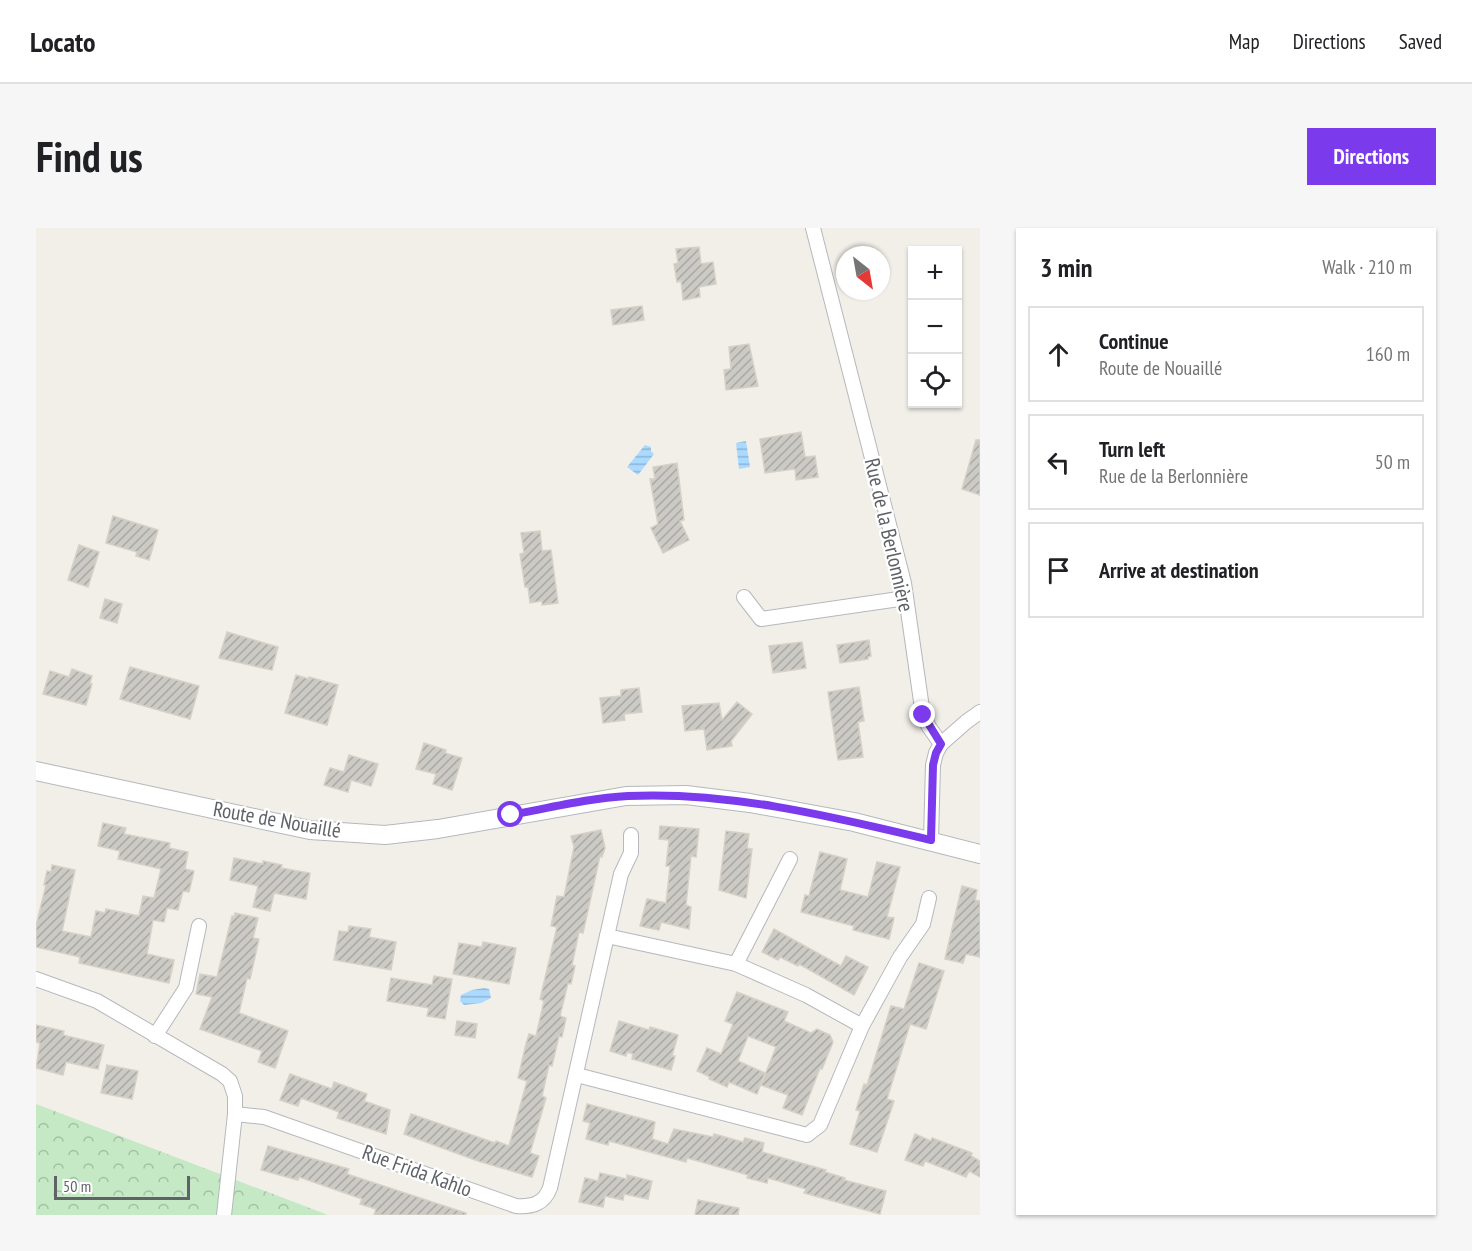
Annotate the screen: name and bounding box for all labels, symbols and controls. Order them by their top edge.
text: Locato [30,23,96,60]
text: Map [1229,28,1260,55]
text: Directions [1293,28,1366,55]
text: Saved [1399,28,1442,55]
button: Directions [1307,128,1436,185]
text: Find us [36,129,143,184]
north arrow [836,246,890,300]
map controls [908,246,962,408]
button: + [908,246,962,300]
text: 3 min [1040,251,1093,284]
text: Walk · 210 m [1322,254,1412,280]
button: − [908,300,962,354]
text: Continue [1099,327,1169,355]
icon: ahead [1042,338,1075,371]
text: 160 m [1366,341,1410,367]
button: locate [908,354,962,408]
text: Route de Nouaillé [1099,355,1222,381]
text: Turn left [1099,435,1165,463]
icon: left [1042,446,1075,479]
text: 50 m [1375,449,1410,475]
street label: Rue de la Berlonnière [859,456,920,614]
text: Rue de la Berlonnière [1099,463,1248,489]
icon: arrive [1042,554,1075,587]
text: Arrive at destination [1099,556,1259,584]
route end [909,701,935,727]
street label: Route de Nouaillé [211,795,343,844]
route start [497,801,523,827]
street label: Rue Frida Kahlo [359,1138,476,1203]
scale bar [54,1173,190,1200]
text: 50 m [63,1176,91,1196]

